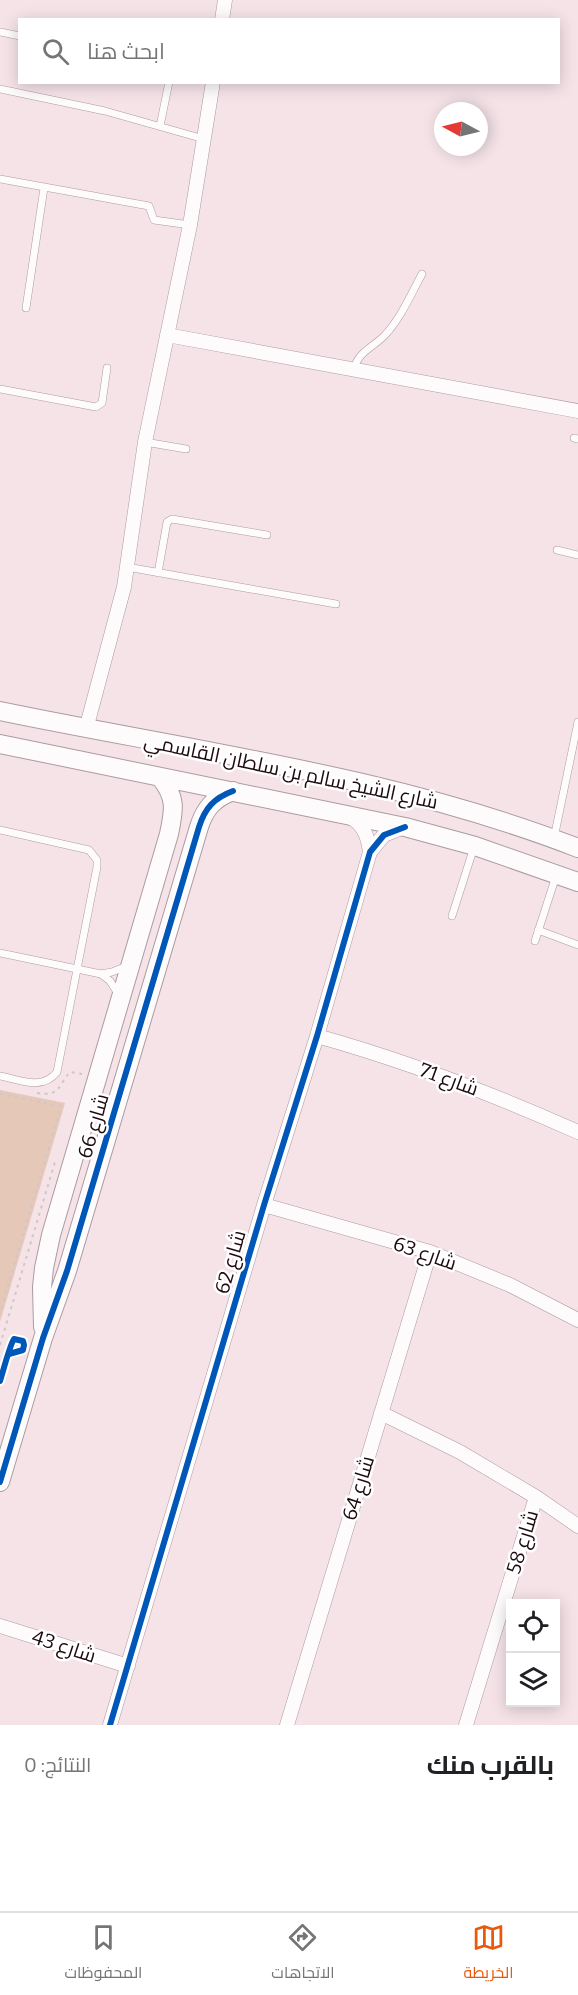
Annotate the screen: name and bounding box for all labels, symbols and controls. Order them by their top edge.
search box [18,18,560,84]
icon: search [39,35,72,68]
text: ابحث هنا [87,38,165,65]
north arrow [434,102,488,156]
street label: شارع الشيخ سالم بن سلطان القاسمي [141,728,440,818]
street label: شارع 71 [416,1057,482,1103]
street label: شارع 66 [72,1091,116,1162]
street label: شارع 62 [209,1227,252,1297]
street label: شارع 63 [389,1231,460,1277]
street label: شارع 64 [337,1453,381,1524]
street label: شارع 58 [501,1507,545,1577]
map controls [506,1599,560,1707]
button: locate [506,1599,560,1653]
street label: شارع 43 [28,1624,99,1669]
button: layers [506,1653,560,1707]
text: بالقرب منك [427,1750,554,1781]
text: النتائج: 0 [24,1753,92,1777]
tab: المحفوظات [64,1921,142,1987]
tab: الاتجاهات [271,1921,335,1987]
tab: الخريطة [464,1921,514,1987]

